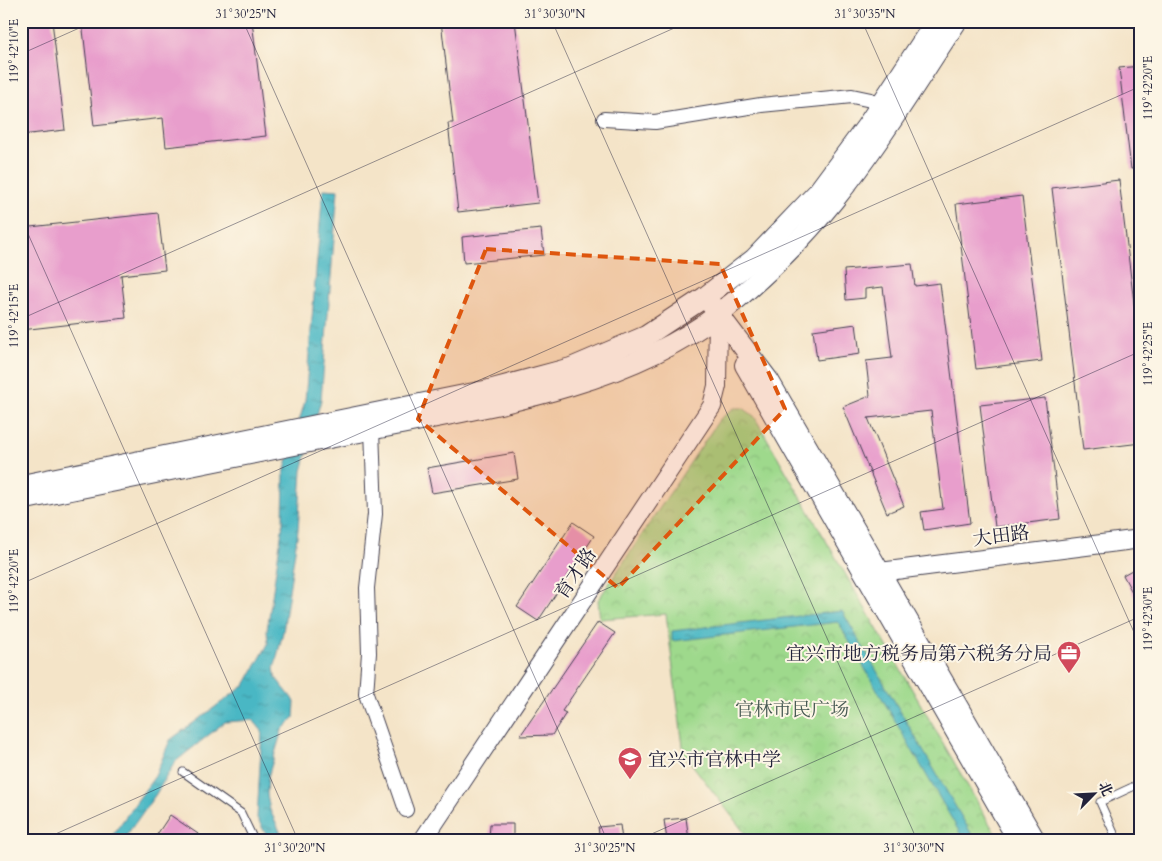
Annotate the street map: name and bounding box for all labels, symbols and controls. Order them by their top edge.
text: 31°30'25"N [216,6,277,22]
text: 31°30'30"N [525,6,586,22]
text: 31°30'35"N [835,6,896,22]
text: 119°42'10"E [6,19,22,83]
text: 119°42'20"E [1140,56,1156,120]
text: 119°42'15"E [6,284,22,348]
text: 119°42'25"E [1140,322,1156,386]
street label: 大田路 [971,520,1031,552]
street label: 育才路 [549,543,603,604]
text: 119°42'20"E [6,549,22,613]
text: 119°42'30"E [1140,587,1156,651]
office icon: 宜兴市地方税务局第六税务分局 [1056,640,1082,674]
place label: 宜兴市地方税务局第六税务分局 [786,641,1052,667]
park label: 官林市民广场 [735,697,849,723]
school or university icon: 宜兴市官林中学 [617,746,643,780]
place label: 宜兴市官林中学 [648,747,781,773]
north arrow [1070,768,1120,818]
text: 北 [1094,779,1117,799]
text: 31°30'20"N [265,840,326,856]
text: 31°30'25"N [575,840,636,856]
text: 31°30'30"N [884,840,945,856]

